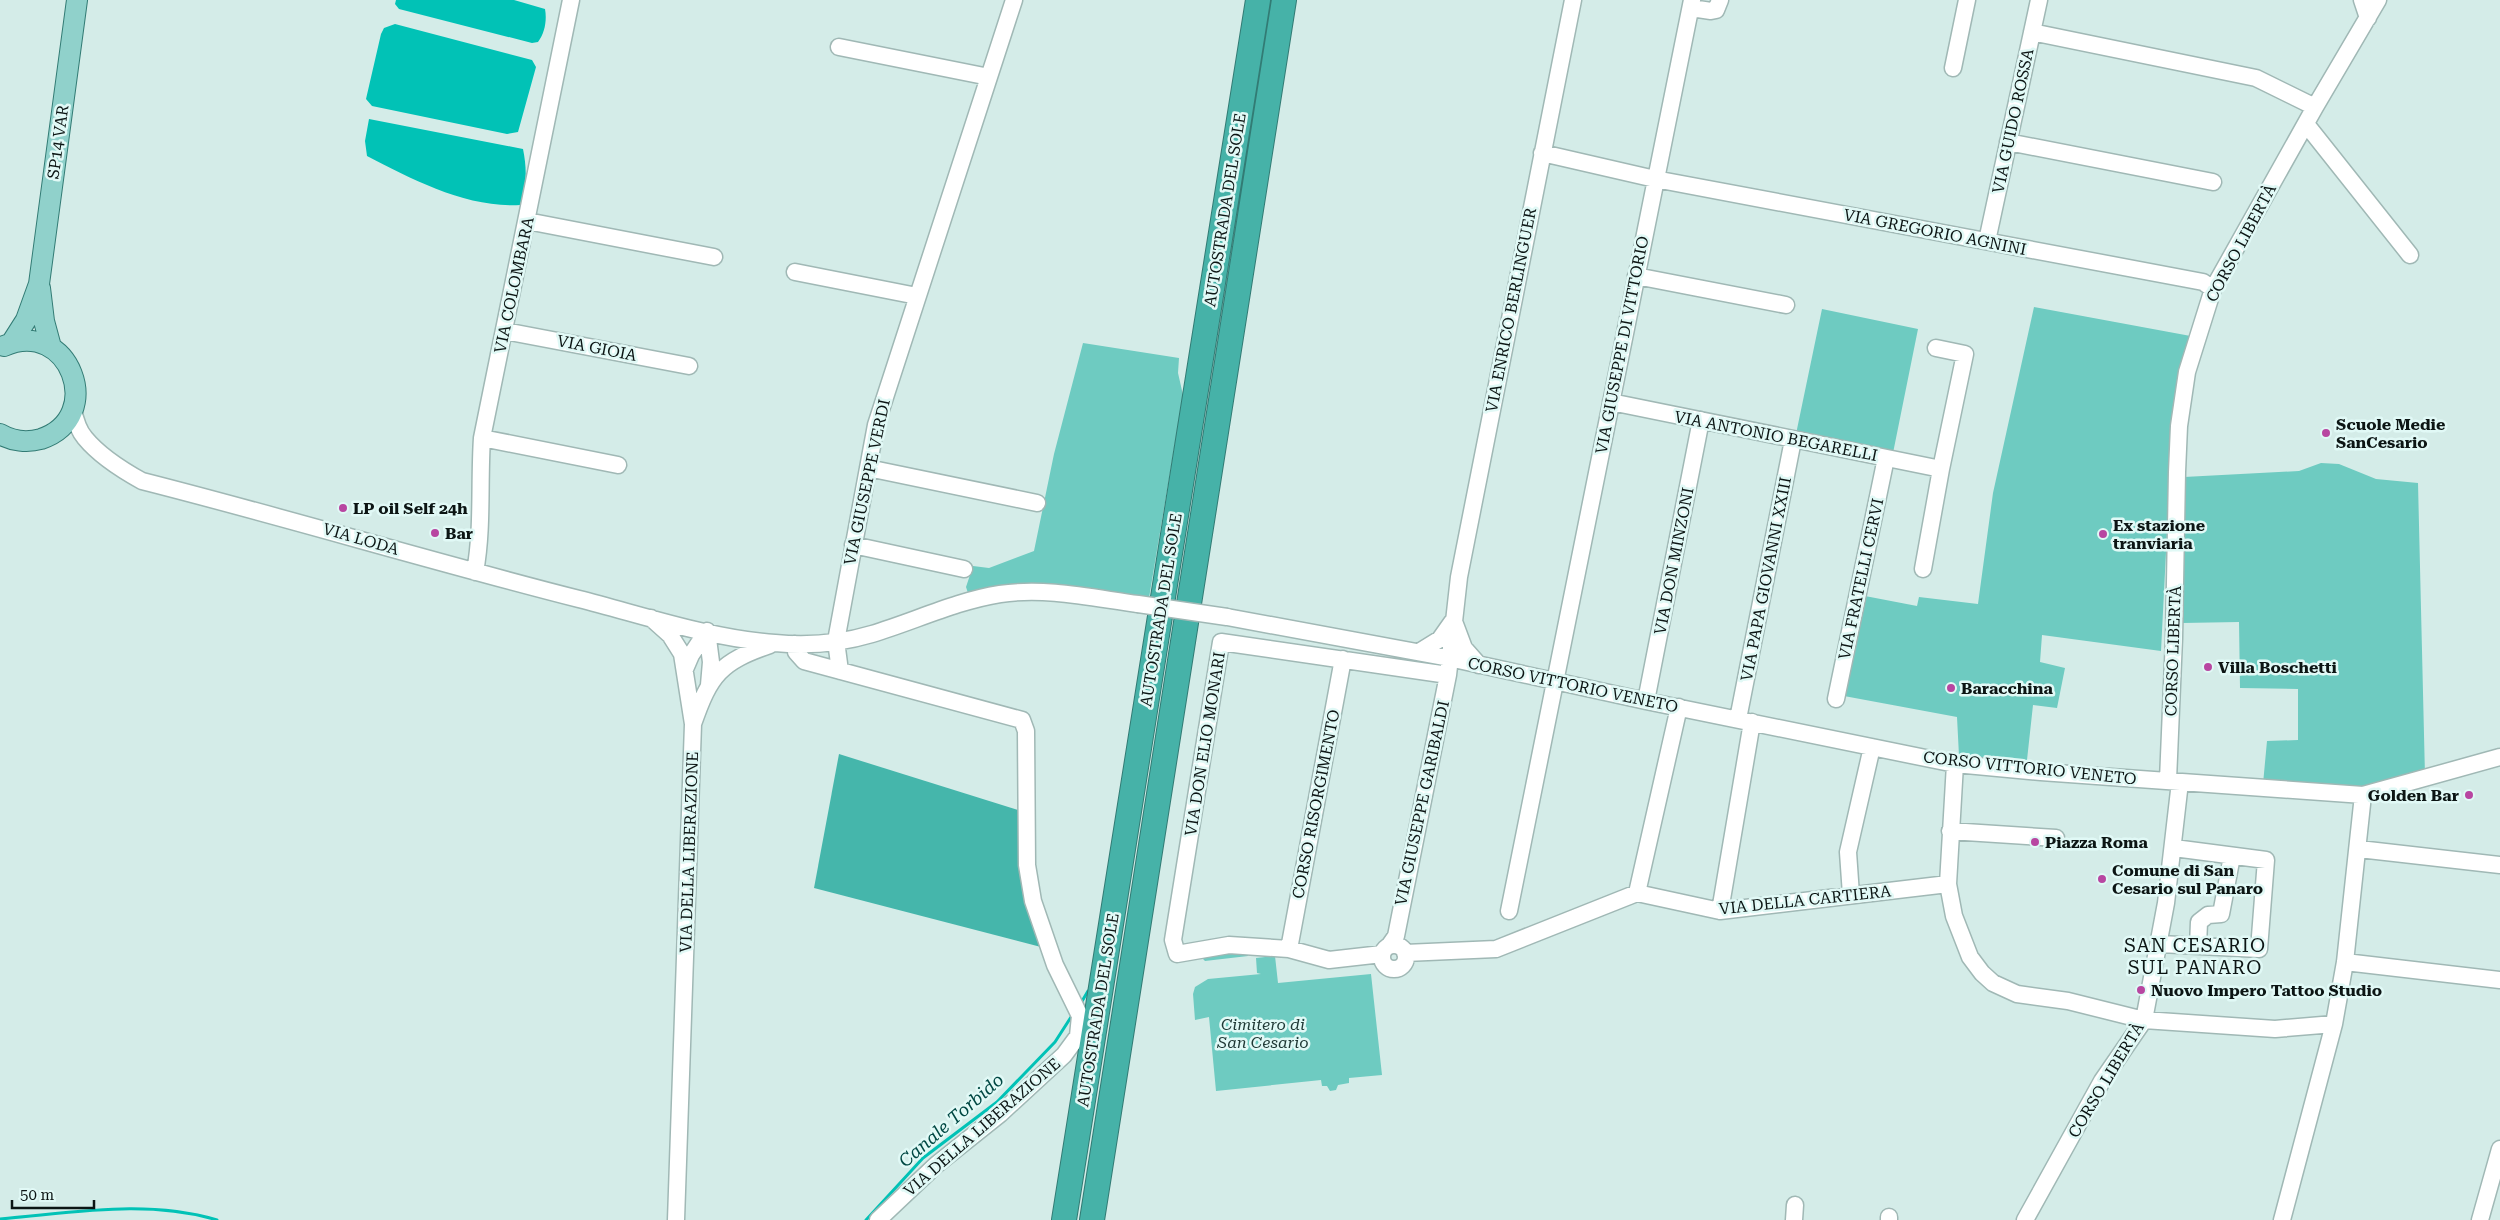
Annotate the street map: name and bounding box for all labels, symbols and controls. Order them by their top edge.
street label: VIA GUIDO ROSSA [1988,46,2038,195]
street label: SP14 VAR [43,104,73,180]
street label: AUTOSTRADA DEL SOLE [1200,112,1250,308]
street label: CORSO LIBERTÀ [2202,180,2280,305]
street label: VIA GREGORIO AGNINI [1842,205,2028,259]
street label: VIA ENRICO BERLINGUER [1482,206,1540,414]
street label: VIA COLOMBARA [490,214,538,355]
street label: VIA GIUSEPPE DI VITTORIO [1592,234,1652,456]
street label: VIA GIOIA [556,331,639,365]
street label: VIA GIUSEPPE VERDI [840,397,894,567]
street label: VIA ANTONIO BEGARELLI [1673,407,1879,465]
place label: Scuole Medie SanCesario [2336,415,2445,452]
marker: Scuole Medie SanCesario [2320,427,2332,439]
street label: VIA PAPA GIOVANNI XXIII [1737,475,1795,683]
street label: VIA DON MINZONI [1650,486,1698,636]
street label: VIA FRATELLI CERVI [1835,497,1887,661]
place label: LP oil Self 24h [353,499,468,518]
marker: LP oil Self 24h [337,502,349,514]
street label: AUTOSTRADA DEL SOLE [1136,512,1186,708]
place label: Ex stazione tranviaria [2113,516,2205,553]
street label: VIA LODA [321,519,402,559]
place label: Bar [445,524,473,543]
marker: Bar [429,527,441,539]
marker: Ex stazione tranviaria [2097,528,2109,540]
street label: CORSO LIBERTÀ [2161,584,2185,717]
street label: VIA DON ELIO MONARI [1181,651,1229,837]
street label: CORSO VITTORIO VENETO [1466,653,1680,717]
place label: Villa Boschetti [2218,658,2338,677]
marker: Villa Boschetti [2202,661,2214,673]
place label: Baracchina [1961,679,2053,698]
marker: Baracchina [1945,682,1957,694]
street label: VIA GIUSEPPE GARIBALDI [1391,699,1453,907]
street label: CORSO RISORGIMENTO [1288,708,1344,900]
street label: CORSO VITTORIO VENETO [1922,747,2138,789]
street label: VIA DELLA LIBERAZIONE [676,751,702,953]
place label: Golden Bar [2368,786,2459,805]
marker: Golden Bar [2463,789,2475,801]
place label: Piazza Roma [2045,833,2148,852]
marker: Piazza Roma [2029,836,2041,848]
place label: Comune di San Cesario sul Panaro [2112,861,2263,898]
marker: Comune di San Cesario sul Panaro [2096,873,2108,885]
street label: VIA DELLA CARTIERA [1718,881,1893,918]
street label: AUTOSTRADA DEL SOLE [1073,912,1123,1108]
district label: SAN CESARIO SUL PANARO [2124,934,2266,979]
place label: Nuovo Impero Tattoo Studio [2151,981,2382,1000]
marker: Nuovo Impero Tattoo Studio [2135,984,2147,996]
park label: Cimitero di San Cesario [1216,1015,1309,1052]
street label: CORSO LIBERTÀ [2064,1018,2148,1141]
street label: VIA DELLA LIBERAZIONE [900,1054,1064,1200]
water label: Canale Torbido [894,1069,1008,1171]
scale bar [12,1178,95,1210]
text: 50 m [20,1186,55,1204]

